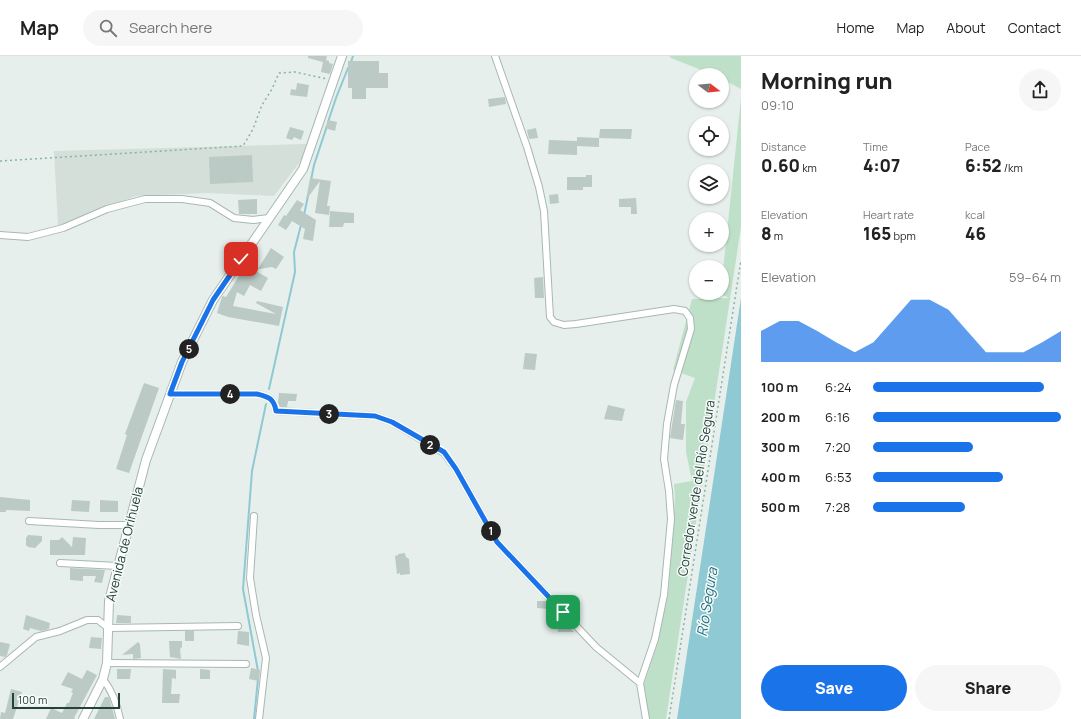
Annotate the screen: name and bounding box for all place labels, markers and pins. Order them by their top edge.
pin [224,242,258,276]
pin: 5 [179,339,199,359]
pin: 4 [220,384,240,404]
pin: 3 [319,404,339,424]
pin: 2 [420,435,440,455]
pin: 1 [481,521,501,541]
pin [546,595,580,629]

